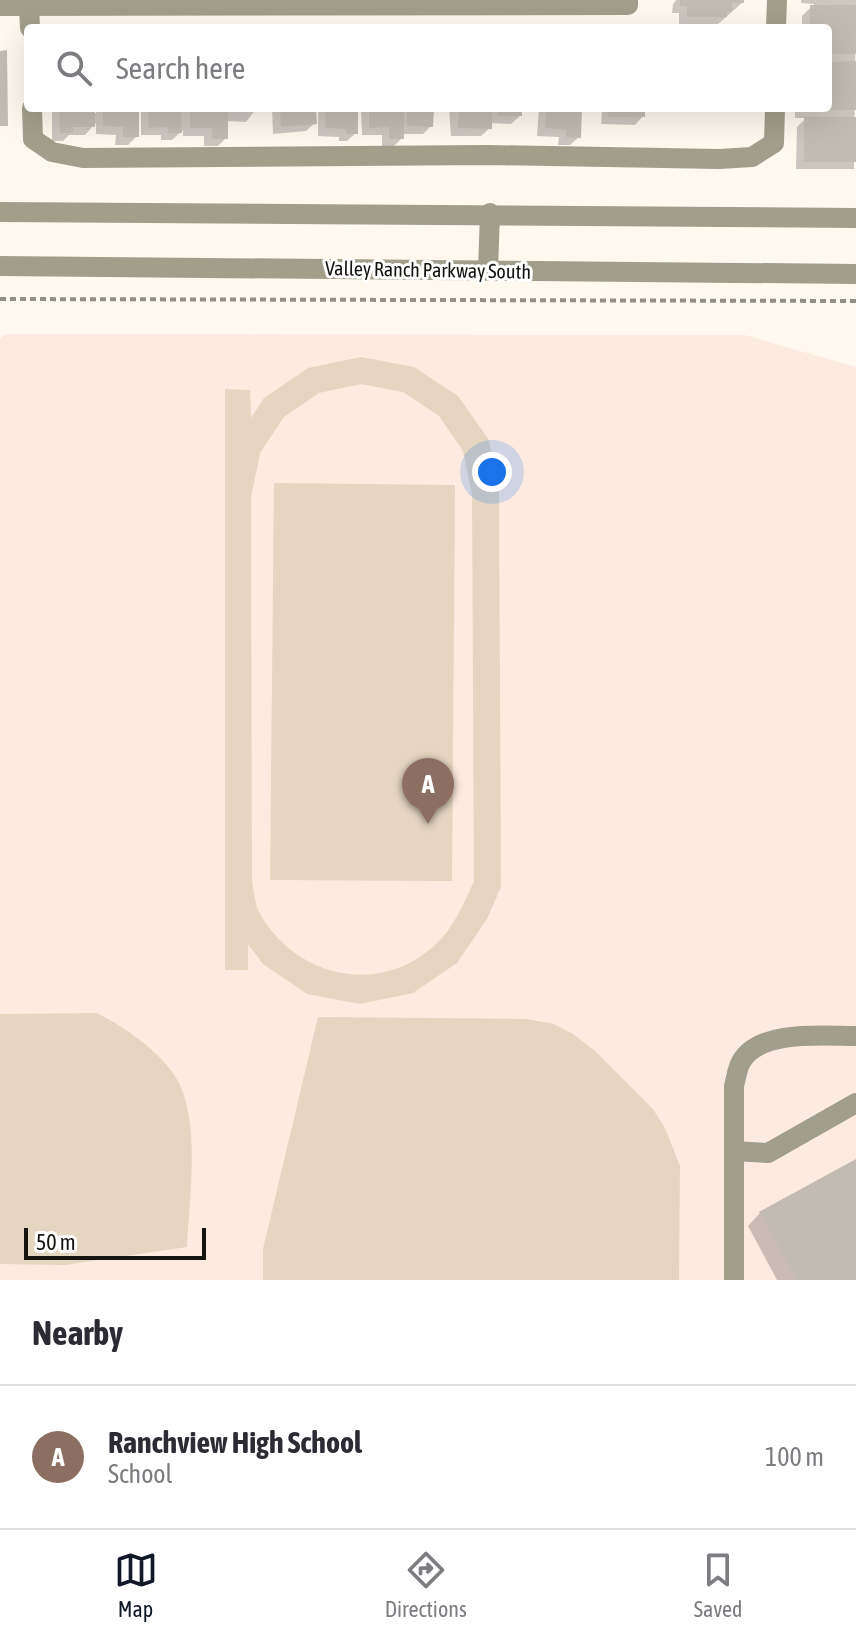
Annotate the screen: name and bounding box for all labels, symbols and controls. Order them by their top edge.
search box [24,24,832,112]
icon: search [52,46,96,90]
text: Search here [116,51,245,85]
street label: Valley Ranch Parkway South [325,256,531,283]
your location [472,452,512,492]
pin: A [402,758,454,824]
scale bar [24,1224,206,1260]
text: 50 m [36,1229,76,1255]
text: Nearby [32,1313,123,1352]
text: Ranchview High School [108,1425,362,1459]
text: A [52,1442,64,1472]
text: 100 m [765,1442,824,1472]
text: School [108,1459,172,1489]
tab: Map [114,1548,158,1622]
tab: Directions [385,1548,467,1622]
tab: Saved [694,1548,742,1622]

